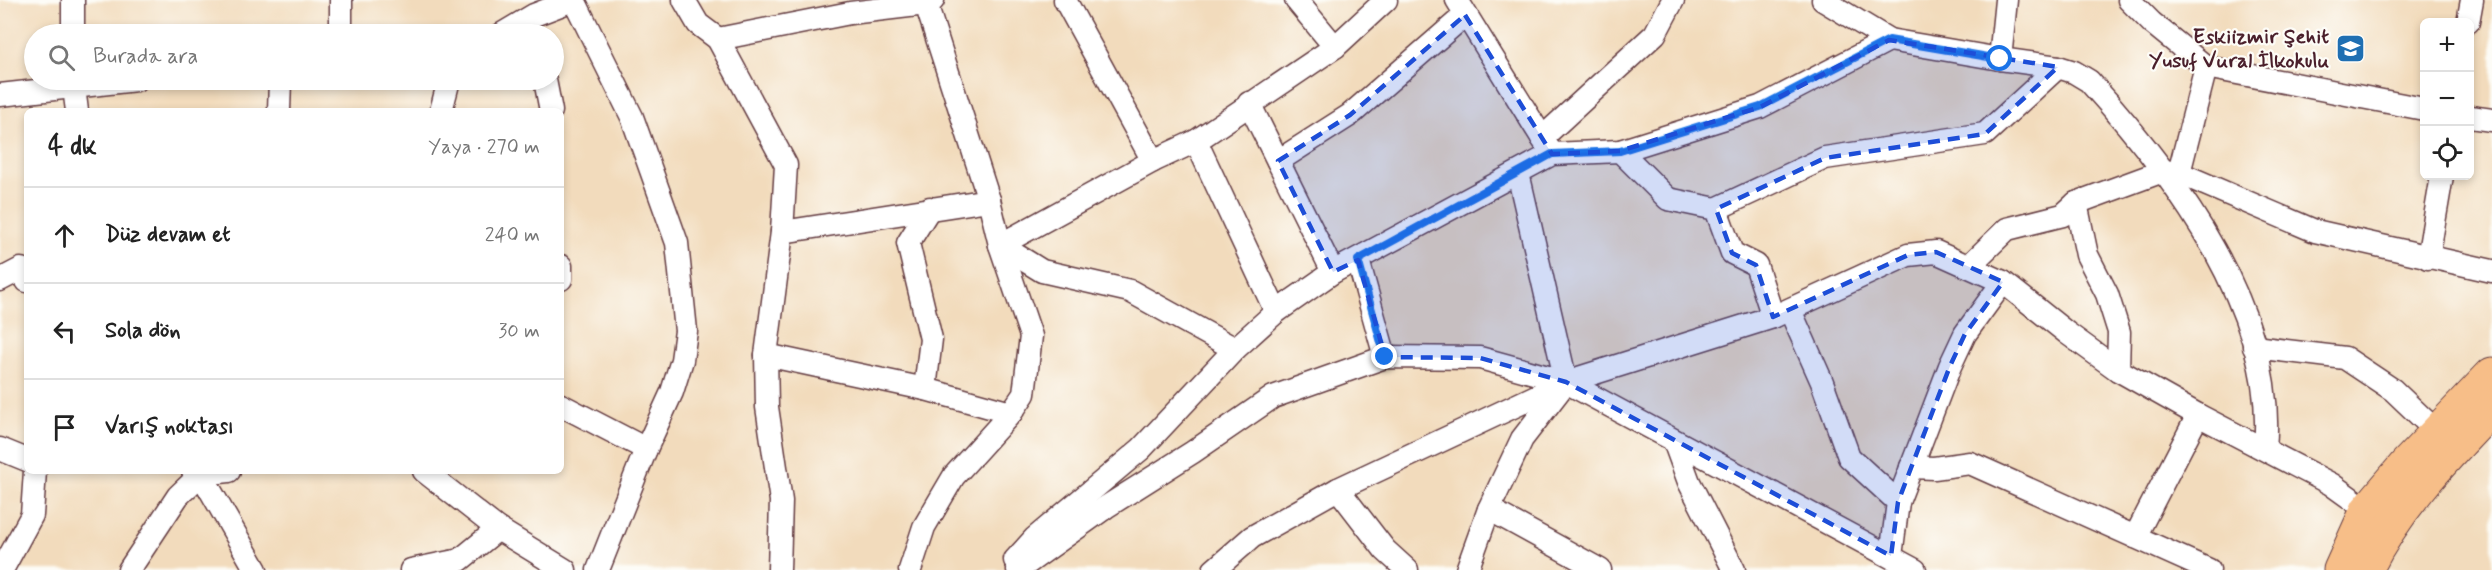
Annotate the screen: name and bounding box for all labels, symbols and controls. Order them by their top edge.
map controls [2420,18,2474,180]
button: + [2420,18,2474,72]
place label: Eskiizmir Şehit Yusuf Vural İlkokulu [2149,23,2329,75]
search box [24,24,564,90]
school or university icon: Eskiizmir Şehit Yusuf Vural İlkokulu [2334,32,2366,64]
icon: search [45,41,78,74]
text: Burada ara [93,43,198,71]
route start [1986,45,2012,71]
button: − [2420,72,2474,126]
button: locate [2420,126,2474,180]
text: 4 dk [48,130,97,164]
text: Yaya · 270 m [428,134,540,161]
icon: ahead [48,219,81,252]
text: Düz devam et [105,221,230,249]
text: 240 m [485,222,540,249]
icon: left [48,315,81,348]
text: Sola dön [105,317,181,345]
text: 30 m [498,318,540,345]
route end [1371,343,1397,369]
icon: arrive [48,411,81,444]
text: Varış noktası [105,413,234,441]

